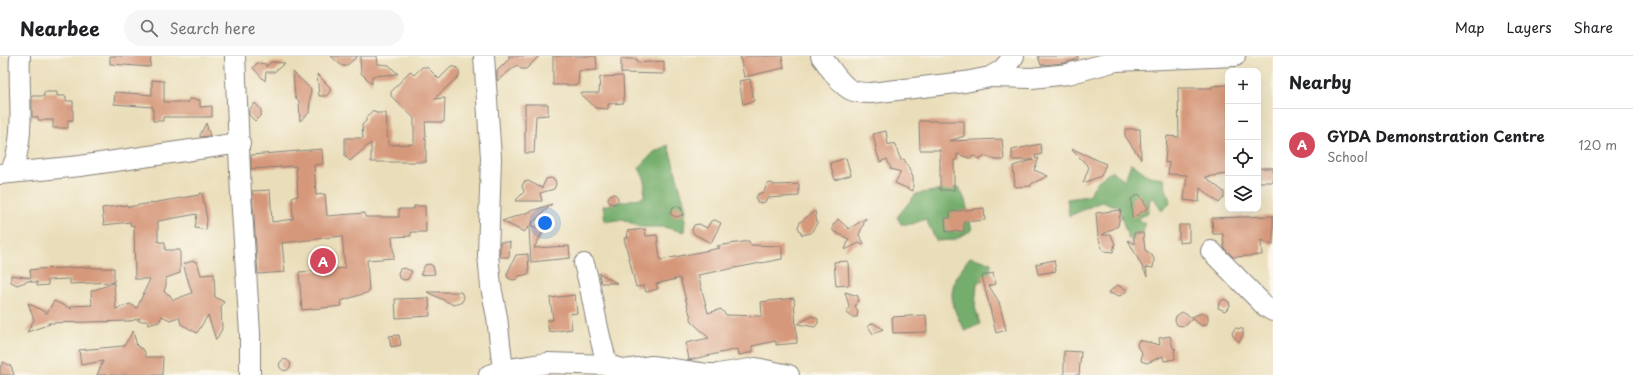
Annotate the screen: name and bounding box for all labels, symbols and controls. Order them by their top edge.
search box [124,10,404,46]
text: Nearbee [20,14,100,42]
text: Search here [170,16,255,39]
icon: search [138,17,160,39]
text: Map [1455,17,1485,38]
text: Layers [1507,17,1552,38]
text: Share [1574,17,1613,38]
map controls [1225,68,1261,212]
button: + [1225,68,1261,104]
text: Nearby [1289,69,1351,95]
button: − [1225,104,1261,140]
text: GYDA Demonstration Centre [1327,124,1545,147]
text: A [1297,135,1307,154]
text: 120 m [1578,135,1617,154]
button: locate [1225,140,1261,176]
text: School [1327,147,1368,166]
button: layers [1225,176,1261,212]
your location [535,213,555,233]
pin: A [310,246,336,276]

